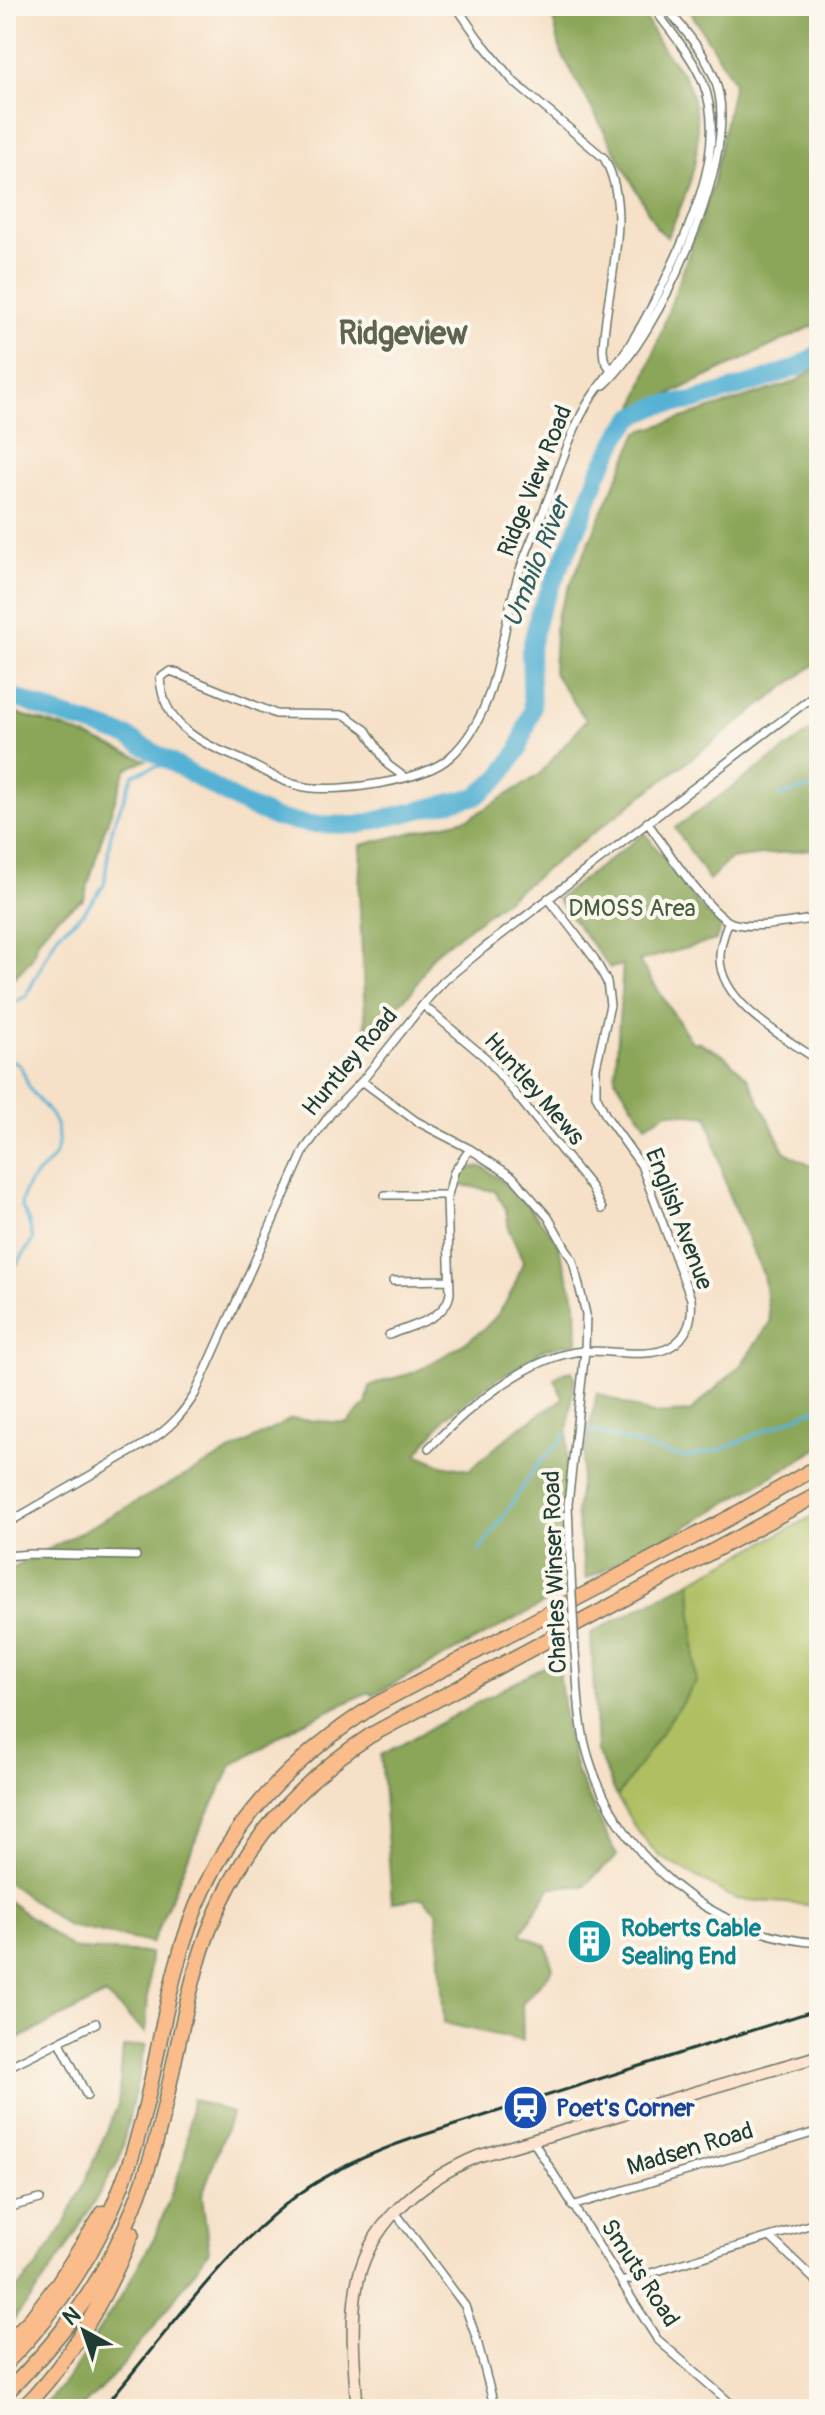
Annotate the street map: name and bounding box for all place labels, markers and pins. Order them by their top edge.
place label: Roberts Cable Sealing End [621,1914,762,1971]
building icon: Roberts Cable Sealing End [566,1918,614,1966]
station icon: Poet's Corner [501,2084,549,2132]
place label: Poet's Corner [556,2094,695,2123]

